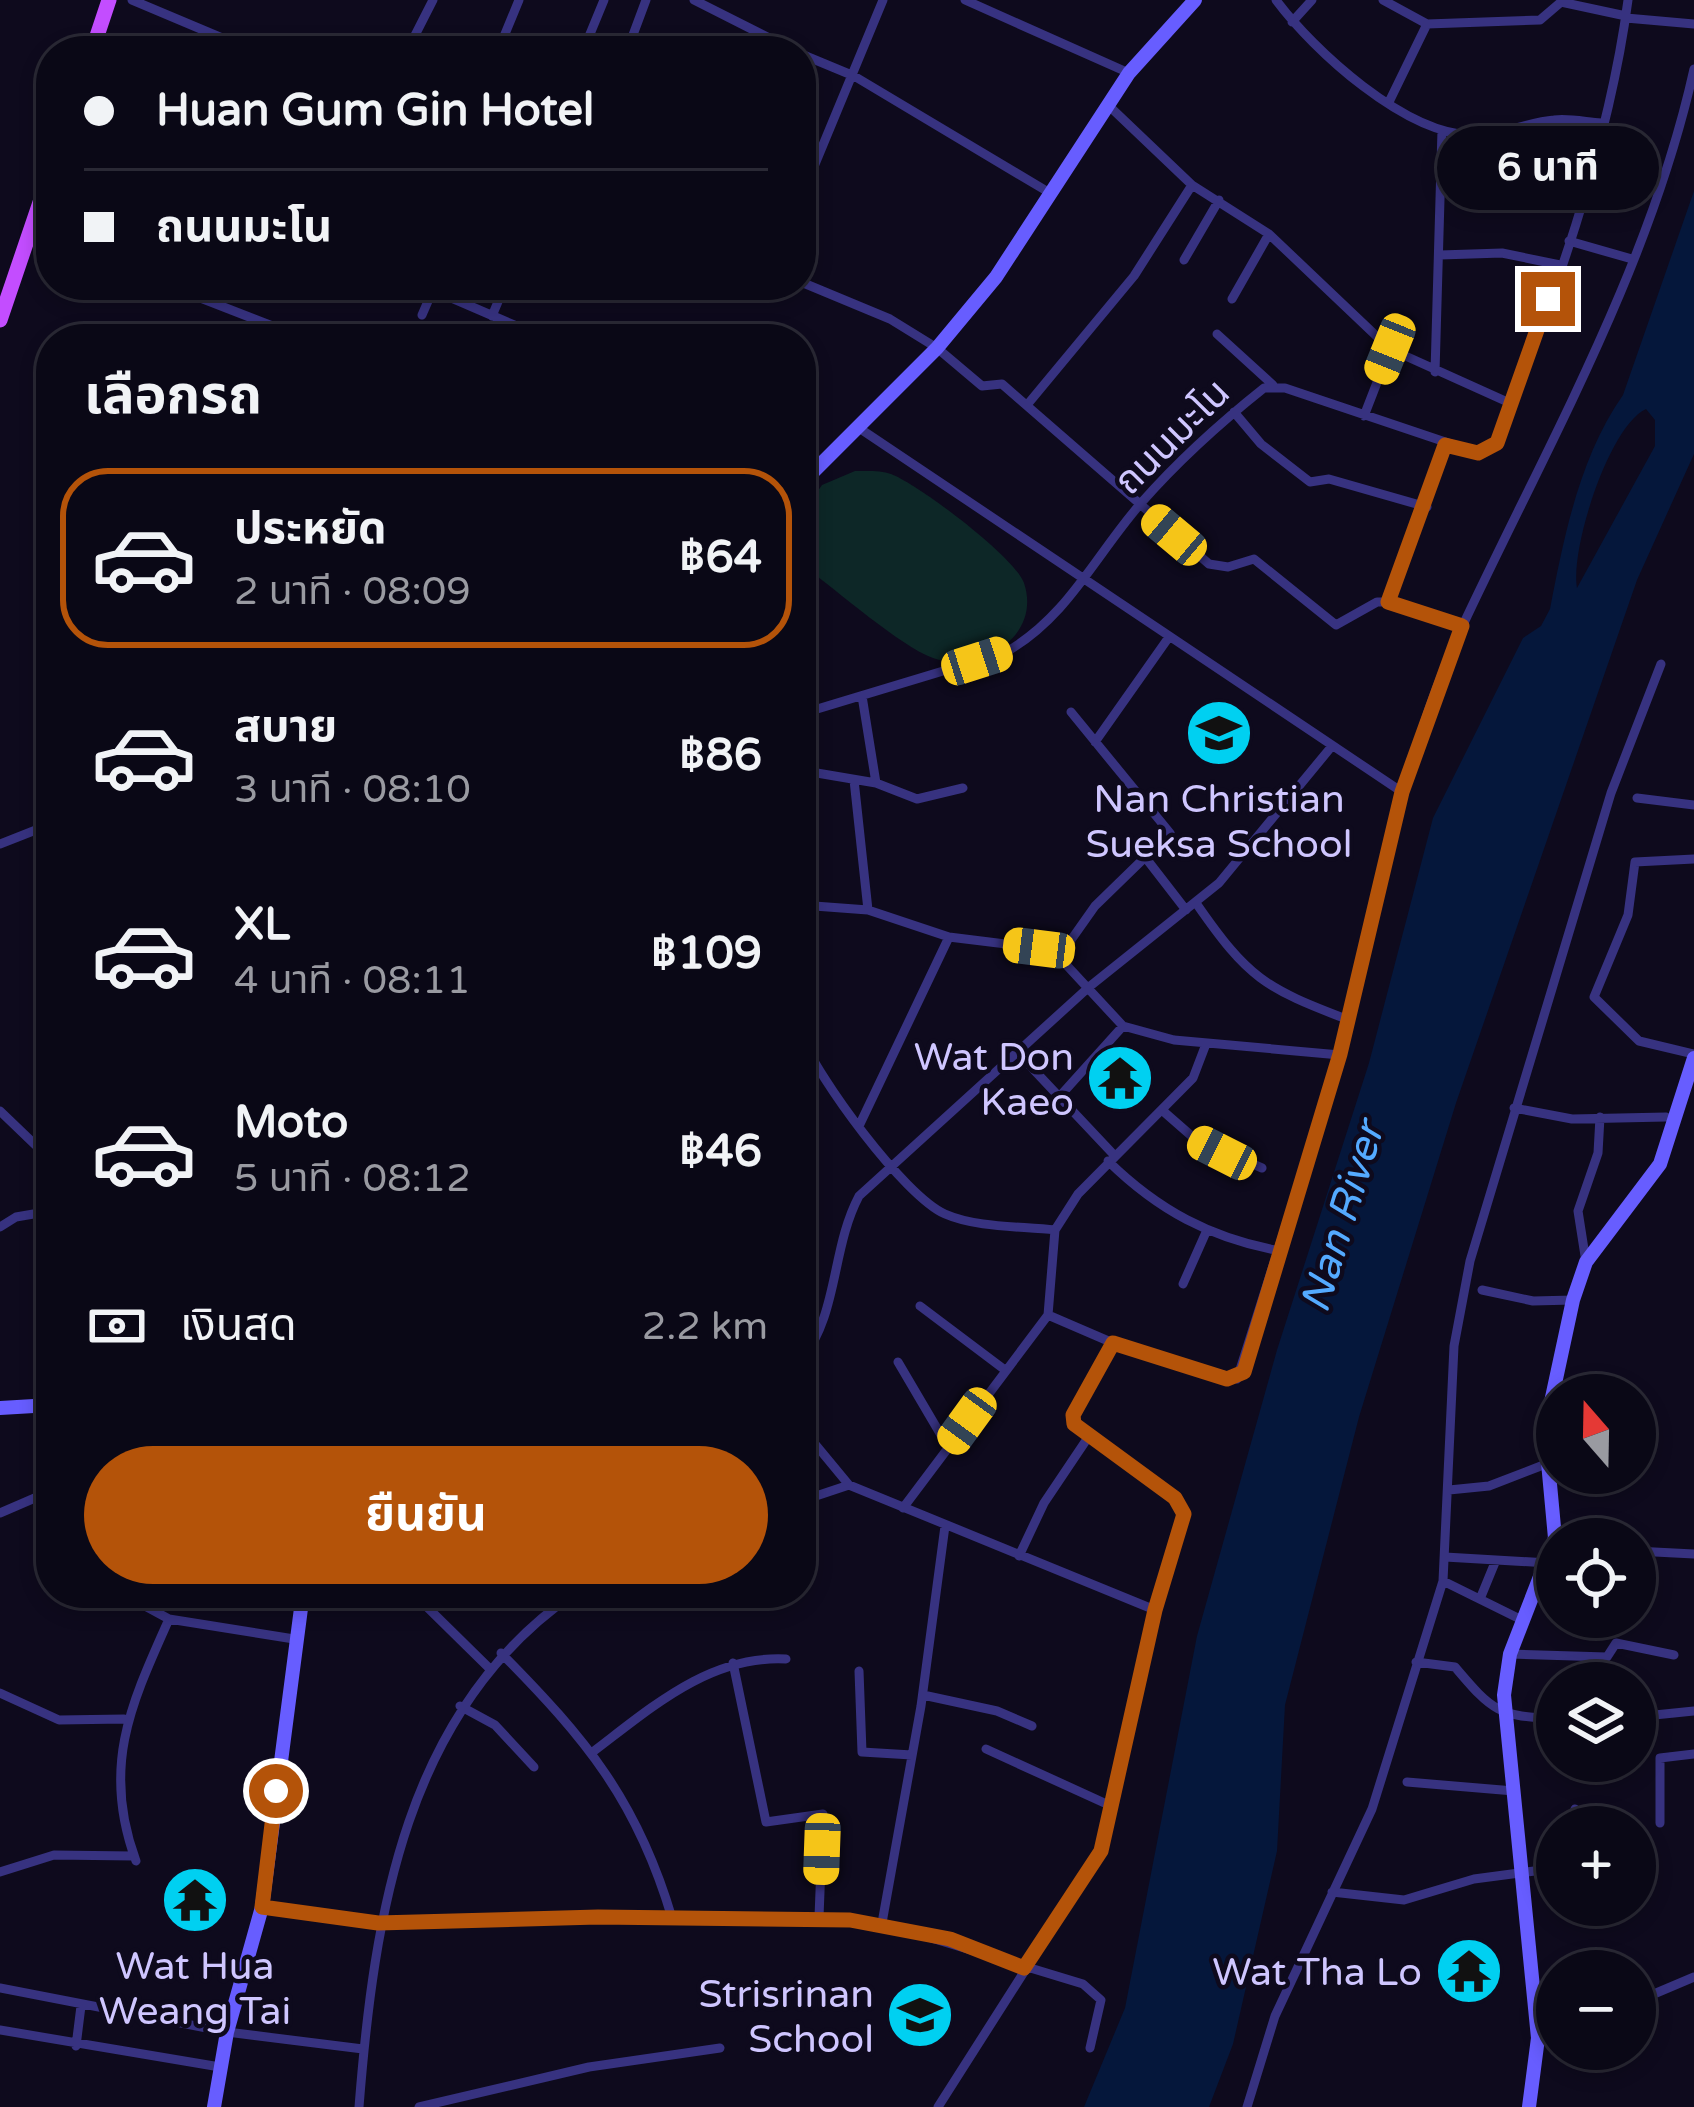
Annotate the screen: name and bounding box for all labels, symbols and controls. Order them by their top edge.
text: Huan Gum Gin Hotel [156,84,594,138]
callout: 6 นาที [1437,125,1659,209]
text: 6 นาที [1497,144,1599,191]
text: ถนนมะโน [156,200,332,254]
route end [1521,272,1575,326]
car [1360,309,1420,389]
text: เลือกรถ [84,363,262,428]
street label: ถนนมะโน [1104,369,1240,505]
car [1135,498,1213,572]
text: ประหยัด [234,502,387,556]
icon: car [90,504,198,612]
text: ฿64 [679,531,762,585]
text: 2 นาที · 08:09 [234,568,471,615]
car [937,633,1017,689]
school or university icon: Nan Christian Sueksa School [1184,698,1254,768]
text: สบาย [234,700,337,754]
icon: car [90,702,198,810]
text: ฿86 [679,729,762,783]
text: 3 นาที · 08:10 [234,766,471,813]
place label: Nan Christian Sueksa School [1085,776,1353,868]
text: XL [234,898,290,952]
icon: car [90,900,198,1008]
car [1001,926,1077,970]
text: ฿109 [651,927,762,981]
text: 4 นาที · 08:11 [234,957,471,1004]
place label: Wat Don Kaeo [914,1034,1074,1126]
temple icon: Wat Don Kaeo [1085,1043,1155,1113]
text: Moto [234,1096,348,1150]
icon: car [90,1098,198,1206]
water label: Nan River [1289,1112,1397,1319]
car [1182,1121,1262,1185]
text: ฿46 [679,1125,762,1179]
text: 5 นาที · 08:12 [234,1155,471,1202]
icon: cash [84,1293,150,1359]
text: เงินสด [180,1299,297,1353]
text: 2.2 km [642,1303,768,1350]
north arrow [1536,1374,1656,1494]
map controls [1536,1374,1656,2070]
car [931,1381,1003,1461]
button: ยืนยัน [84,1446,768,1584]
button: locate [1536,1518,1656,1638]
button: layers [1536,1662,1656,1782]
route start [249,1764,303,1818]
button: + [1536,1806,1656,1926]
car [803,1812,841,1886]
temple icon: Wat Hua Weang Tai [160,1865,230,1935]
temple icon: Wat Tha Lo [1434,1936,1504,2006]
place label: Wat Hua Weang Tai [99,1943,291,2035]
place label: Wat Tha Lo [1212,1949,1422,1996]
button: − [1536,1950,1656,2070]
place label: Strisrinan School [698,1971,874,2063]
school or university icon: Strisrinan School [885,1980,955,2050]

